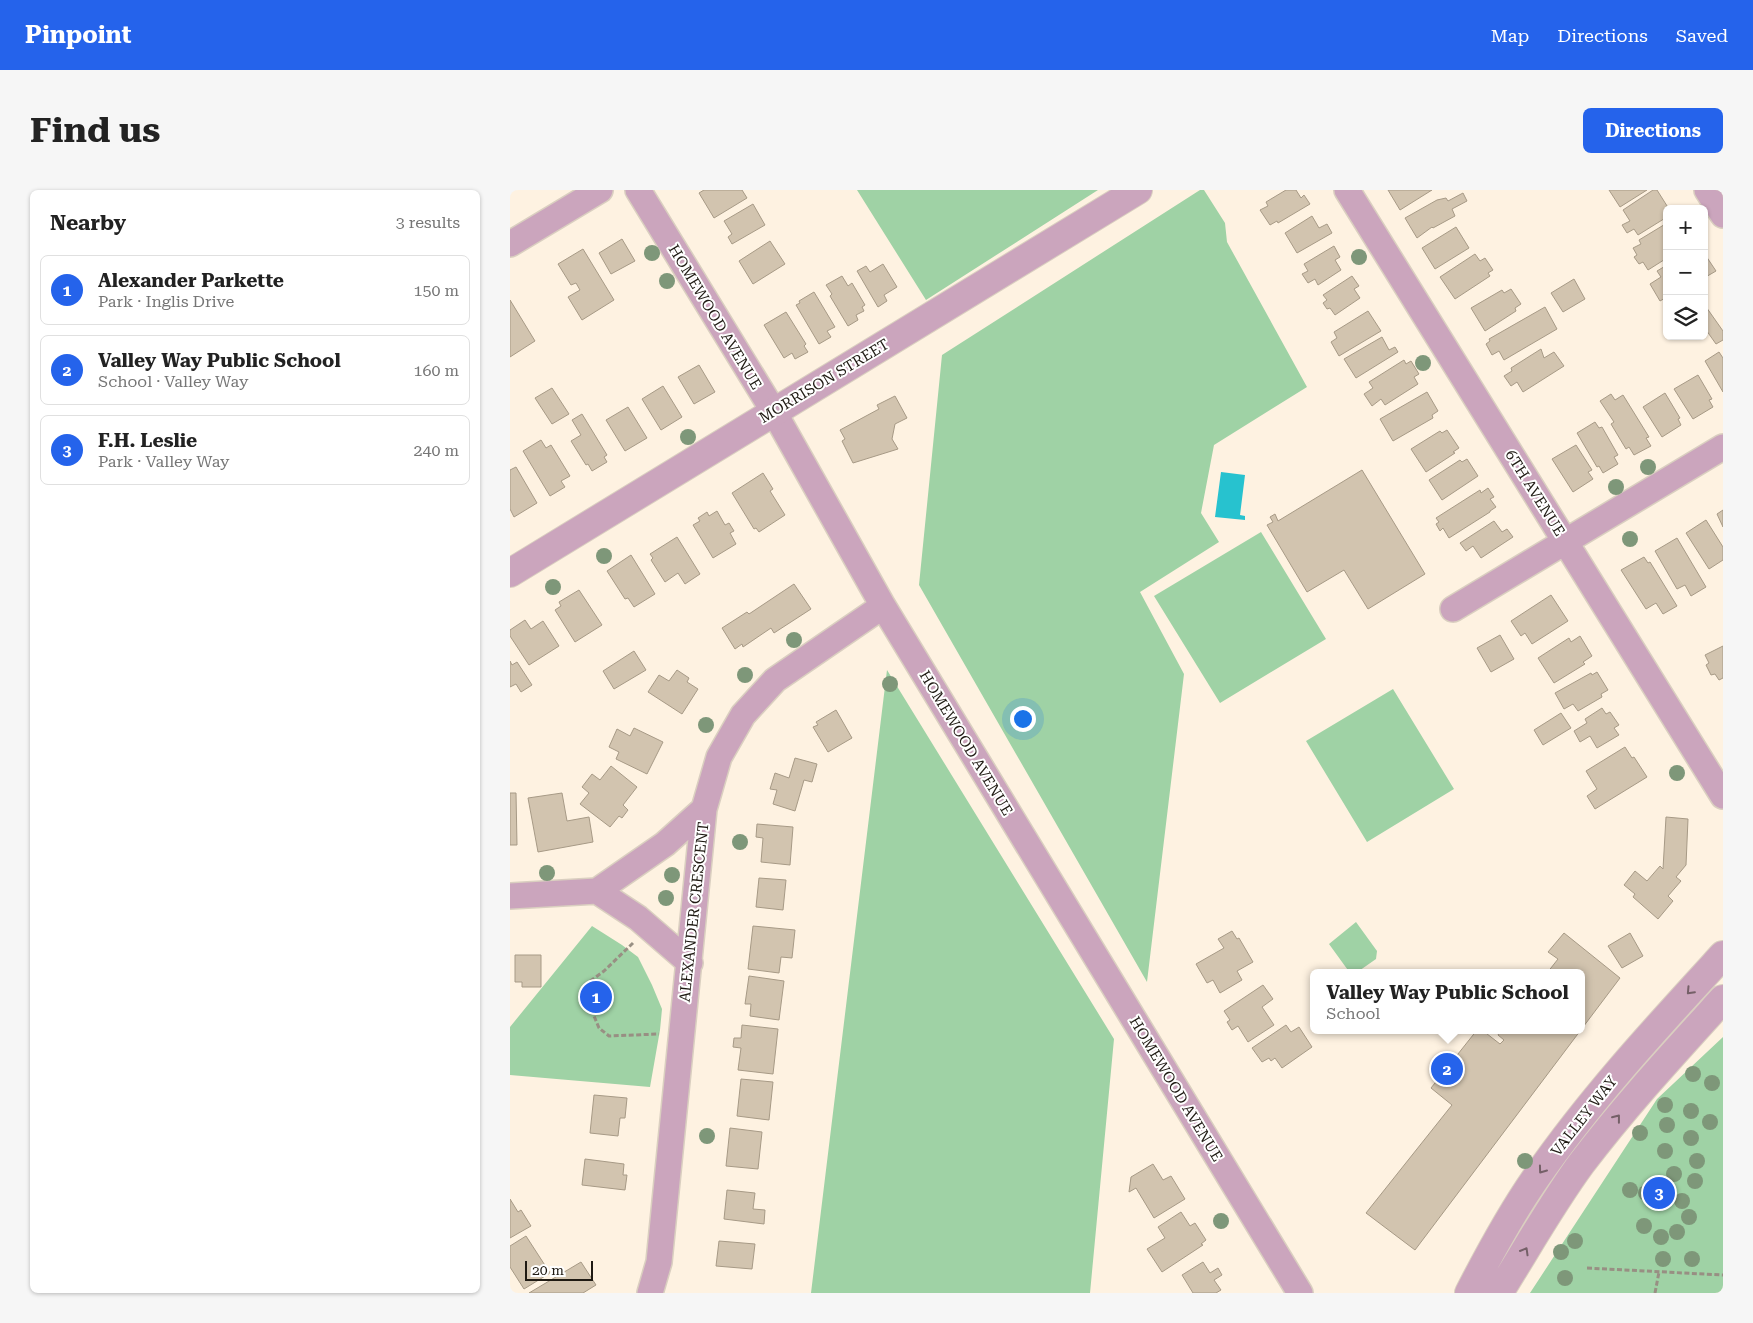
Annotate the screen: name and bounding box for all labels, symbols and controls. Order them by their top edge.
text: Pinpoint [25,21,131,49]
text: Map [1491,25,1529,46]
text: Directions [1557,25,1648,46]
text: Saved [1676,25,1728,46]
button: Directions [1583,108,1723,153]
text: Find us [30,110,160,151]
map controls [1663,205,1708,340]
button: + [1663,205,1708,250]
text: Nearby [50,211,126,235]
text: 3 results [396,213,460,232]
street label: HOMEWOOD AVENUE [665,241,765,393]
button: − [1663,250,1708,295]
text: Alexander Parkette [98,269,284,292]
text: 1 [63,281,71,300]
text: 150 m [413,281,459,300]
text: Park · Inglis Drive [98,292,234,311]
button: layers [1663,295,1708,340]
street label: MORRISON STREET [756,335,892,427]
text: Valley Way Public School [98,349,341,372]
text: 2 [63,361,71,380]
text: 160 m [413,361,459,380]
text: School · Valley Way [98,372,248,391]
text: F.H. Leslie [98,429,197,452]
text: 3 [63,441,71,460]
text: 240 m [413,441,459,460]
street label: 6TH AVENUE [1501,447,1569,539]
text: Park · Valley Way [98,452,230,471]
street label: HOMEWOOD AVENUE [916,667,1016,819]
your location [1010,706,1036,732]
street label: ALEXANDER CRESCENT [676,821,712,1003]
popup [1310,969,1585,1034]
pin: 1 [580,978,612,1016]
text: Valley Way Public School [1326,981,1569,1004]
one-way arrow [1687,986,1696,995]
text: School [1326,1004,1380,1023]
street label: HOMEWOOD AVENUE [1126,1013,1226,1165]
pin: 2 [1431,1050,1463,1088]
street label: VALLEY WAY [1547,1072,1621,1160]
one-way arrow [1612,1115,1620,1124]
one-way arrow [1539,1164,1548,1174]
pin: 3 [1643,1174,1675,1212]
one-way arrow [1519,1248,1529,1257]
scale bar [525,1258,592,1281]
text: 20 m [532,1262,564,1278]

